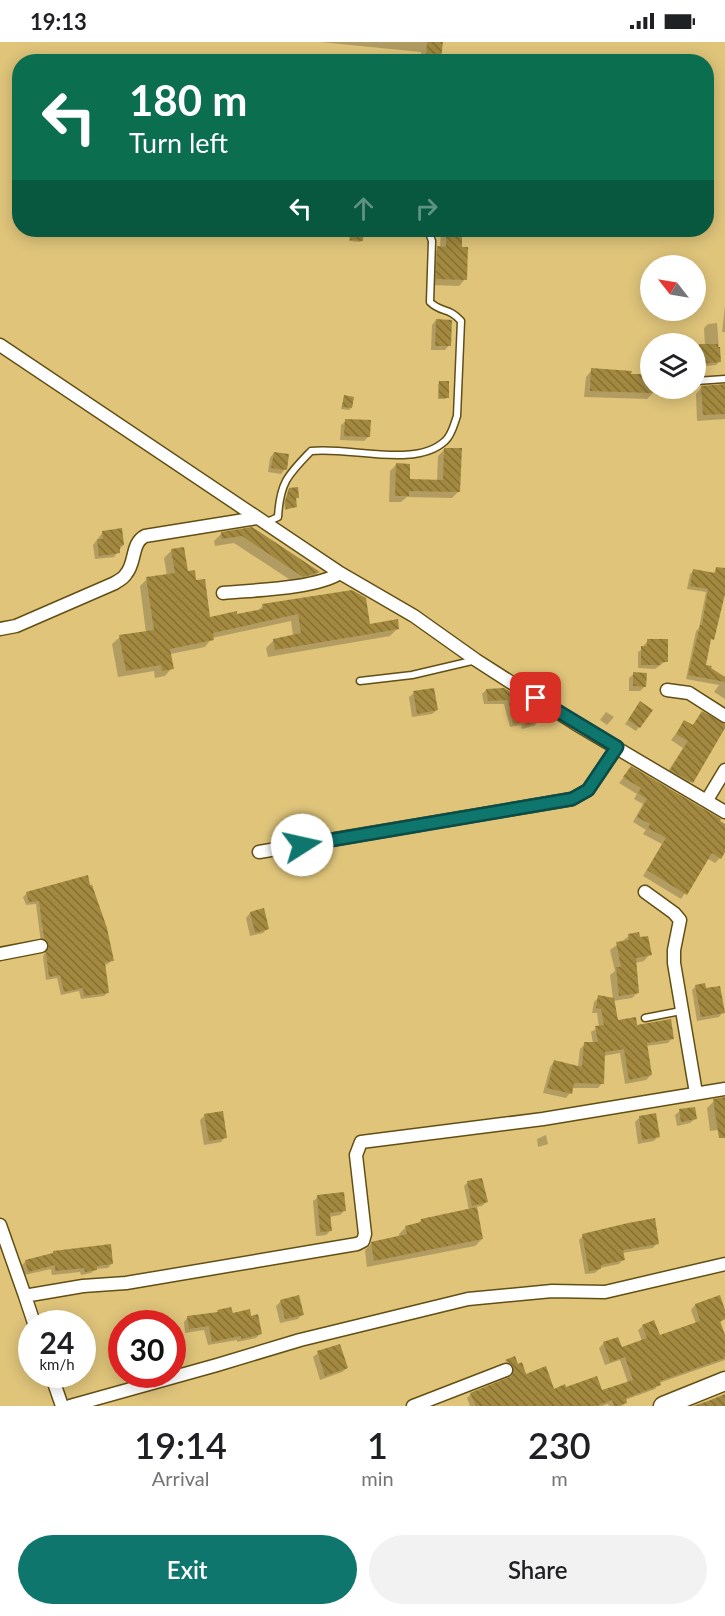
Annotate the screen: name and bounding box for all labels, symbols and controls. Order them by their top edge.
text: 19:13 [30,8,87,35]
text: 180 m [129,75,247,125]
icon: left [30,78,108,156]
text: Turn left [129,126,228,159]
icon: left [284,192,317,225]
icon: ahead [347,192,380,225]
icon: right [410,192,443,225]
north arrow [640,255,706,321]
map controls [640,255,706,399]
button: layers [640,333,706,399]
pin [510,672,561,723]
icon: arrive [519,681,552,714]
position arrow [270,813,334,877]
speed limit sign: 30 [108,1310,186,1388]
text: 24 [40,1324,74,1360]
text: km/h [39,1355,75,1373]
text: 19:14 [134,1423,227,1467]
text: 1 [367,1423,388,1467]
text: 230 [528,1423,591,1467]
text: Arrival [152,1466,209,1490]
text: min [361,1466,394,1490]
text: m [551,1466,568,1490]
button: Exit [18,1535,357,1604]
button: Share [369,1535,707,1604]

